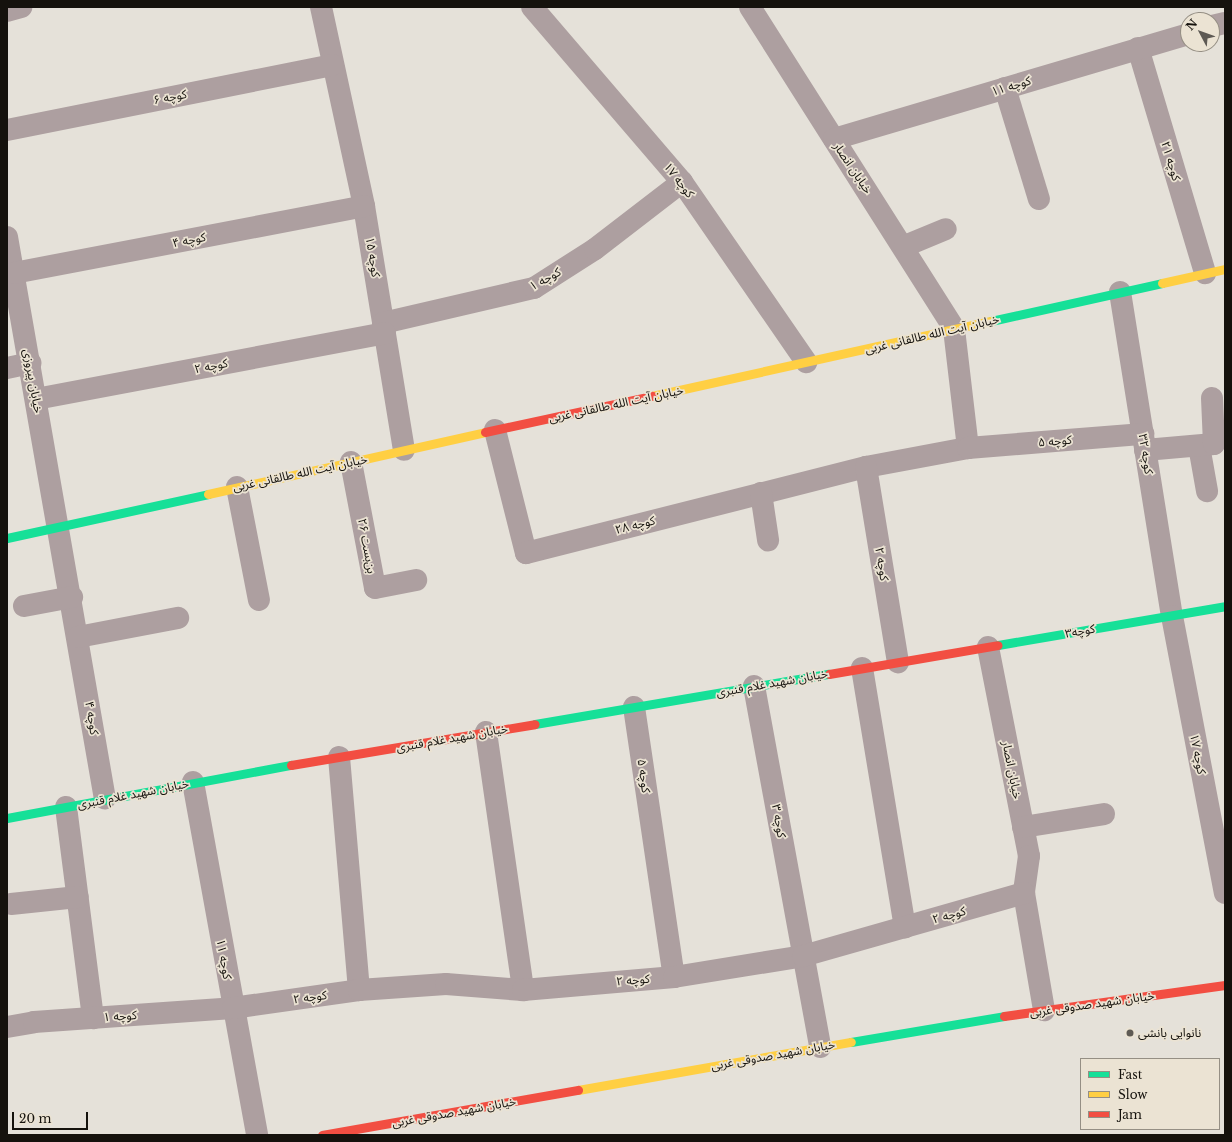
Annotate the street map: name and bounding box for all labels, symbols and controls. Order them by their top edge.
north arrow [1180,12,1220,52]
text: N [1183,16,1200,33]
street label: کوچه ۱۱ [989,73,1033,99]
street label: کوچه ۶ [152,87,188,107]
street label: کوچه ۲۱ [1158,139,1184,183]
street label: خیابان انصار [831,140,875,196]
street label: کوچه ۱۷ [661,160,697,200]
street label: کوچه ۴ [171,230,207,250]
street label: کوچه ۱۵ [363,236,383,278]
street label: کوچه ۱ [527,265,563,293]
street label: خیابان آیت الله طالقانی غربی [863,312,1001,356]
street label: خیابان پیروزی [20,348,46,414]
street label: کوچه ۲ [193,356,229,376]
street label: خیابان آیت الله طالقانی غربی [547,383,685,425]
street label: کوچه ۵ [1038,432,1072,450]
street label: کوچه ۳۲ [1136,433,1156,475]
street label: خیابان آیت الله طالقانی غربی [231,452,369,494]
street label: کوچه ۲۸ [614,513,656,537]
street label: بن‌بست ۲۶ [355,517,379,575]
street label: کوچه ۲ [872,546,892,582]
street label: کوچه۳ [1064,621,1096,641]
street label: خیابان شهید غلام قنبری [715,666,829,700]
street label: کوچه ۴ [82,700,102,736]
street label: خیابان شهید غلام قنبری [395,721,509,755]
street label: کوچه ۱۷ [1187,733,1209,775]
street label: خیابان انصار [999,740,1025,800]
street label: کوچه ۵ [635,758,653,794]
street label: خیابان شهید غلام قنبری [76,776,190,812]
street label: کوچه ۳ [769,803,789,839]
street label: کوچه ۲ [931,903,967,927]
street label: کوچه ۱۱ [213,938,235,980]
street label: کوچه ۲ [616,971,650,989]
street label: کوچه ۲ [292,988,328,1006]
street label: خیابان شهید صدوقی غربی [1029,988,1155,1020]
street label: کوچه ۱ [103,1008,137,1024]
place label: نانوایی بانشی [1138,1026,1201,1040]
marker: نانوایی بانشی [1125,1028,1135,1038]
street label: خیابان شهید صدوقی غربی [710,1037,836,1073]
legend [1080,1058,1220,1130]
text: Fast [1118,1067,1142,1082]
text: Slow [1118,1087,1147,1102]
street label: خیابان شهید صدوقی غربی [391,1094,517,1130]
scale bar [14,1104,90,1130]
text: Jam [1118,1107,1142,1122]
text: 20 m [19,1111,51,1126]

